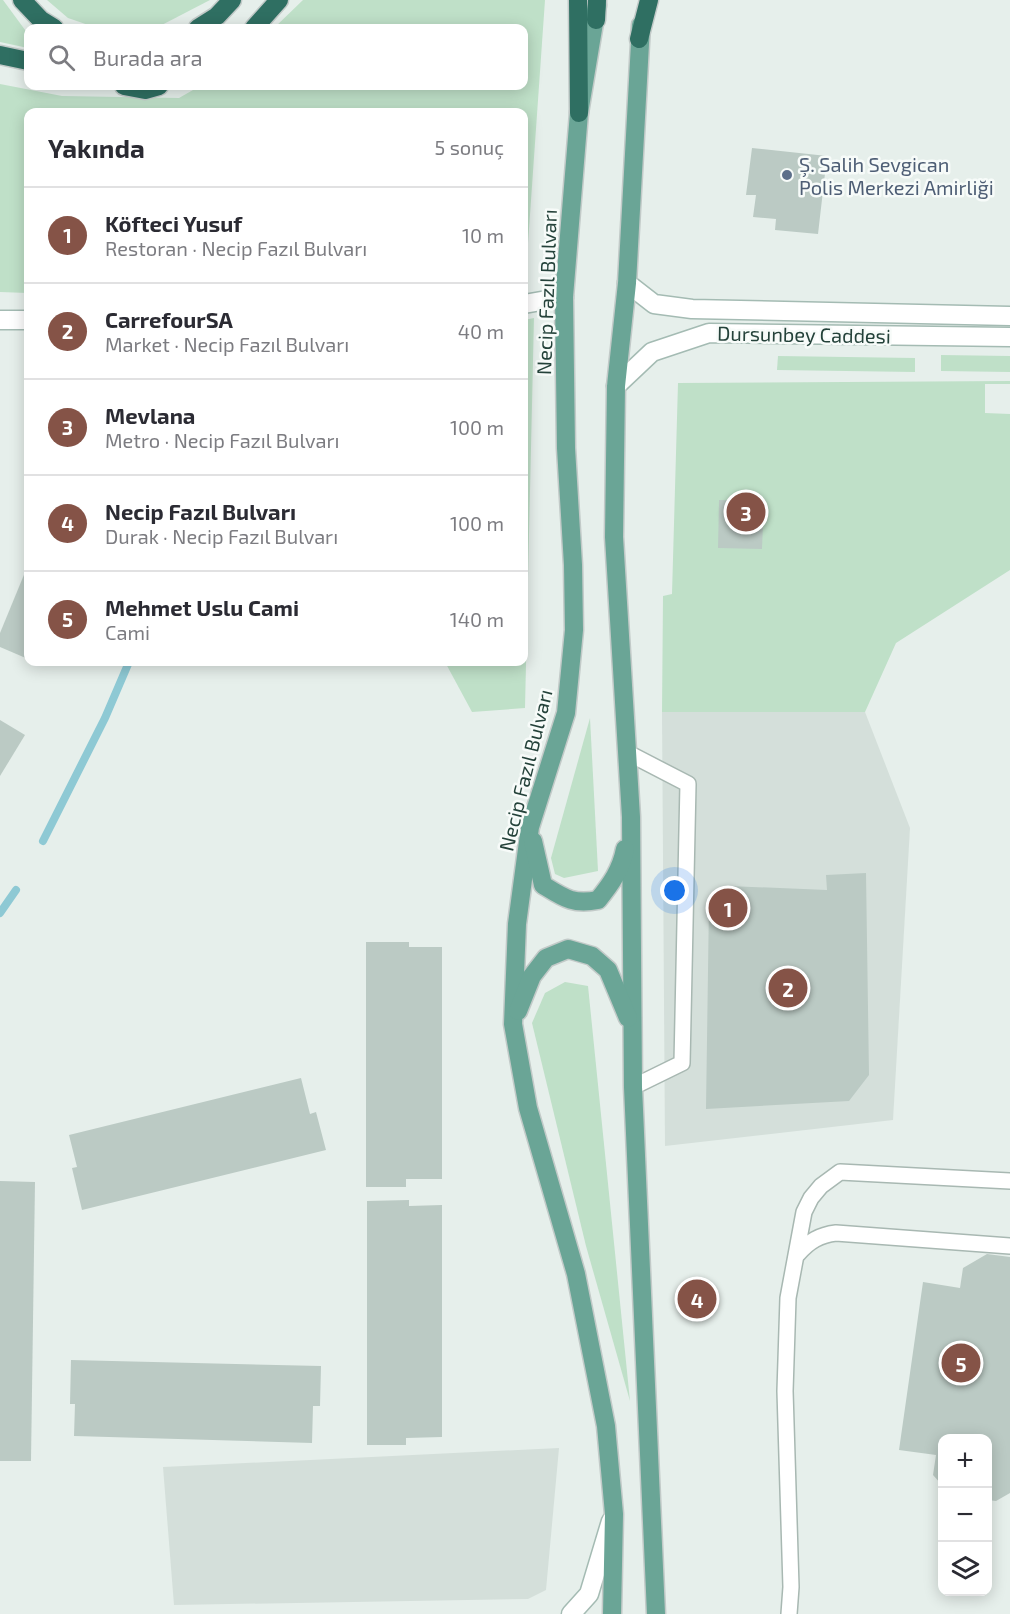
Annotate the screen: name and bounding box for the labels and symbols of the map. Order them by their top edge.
place label: Ş. Salih Sevgican Polis Merkezi Amirliği [799,152,994,199]
marker: Ş. Salih Sevgican Polis Merkezi Amirliği [780,168,794,182]
street label: Necip Fazıl Bulvarı [531,209,561,375]
street label: Dursunbey Caddesi [717,320,891,348]
pin: 3 [726,490,766,534]
street label: Necip Fazıl Bulvarı [493,687,557,853]
your location [660,876,689,905]
pin: 1 [708,886,748,930]
pin: 2 [768,966,808,1010]
pin: 4 [678,1276,716,1322]
pin: 5 [942,1340,980,1386]

